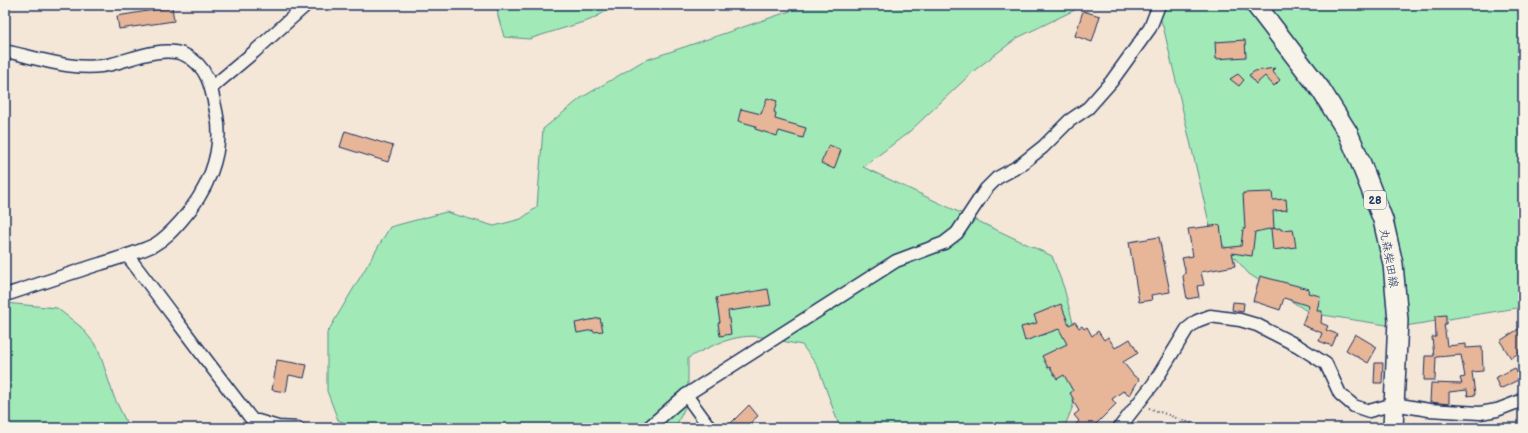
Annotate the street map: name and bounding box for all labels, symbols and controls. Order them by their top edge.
road number: 28 [1364,191,1386,209]
street label: 丸森柴田線 [1376,227,1401,289]

